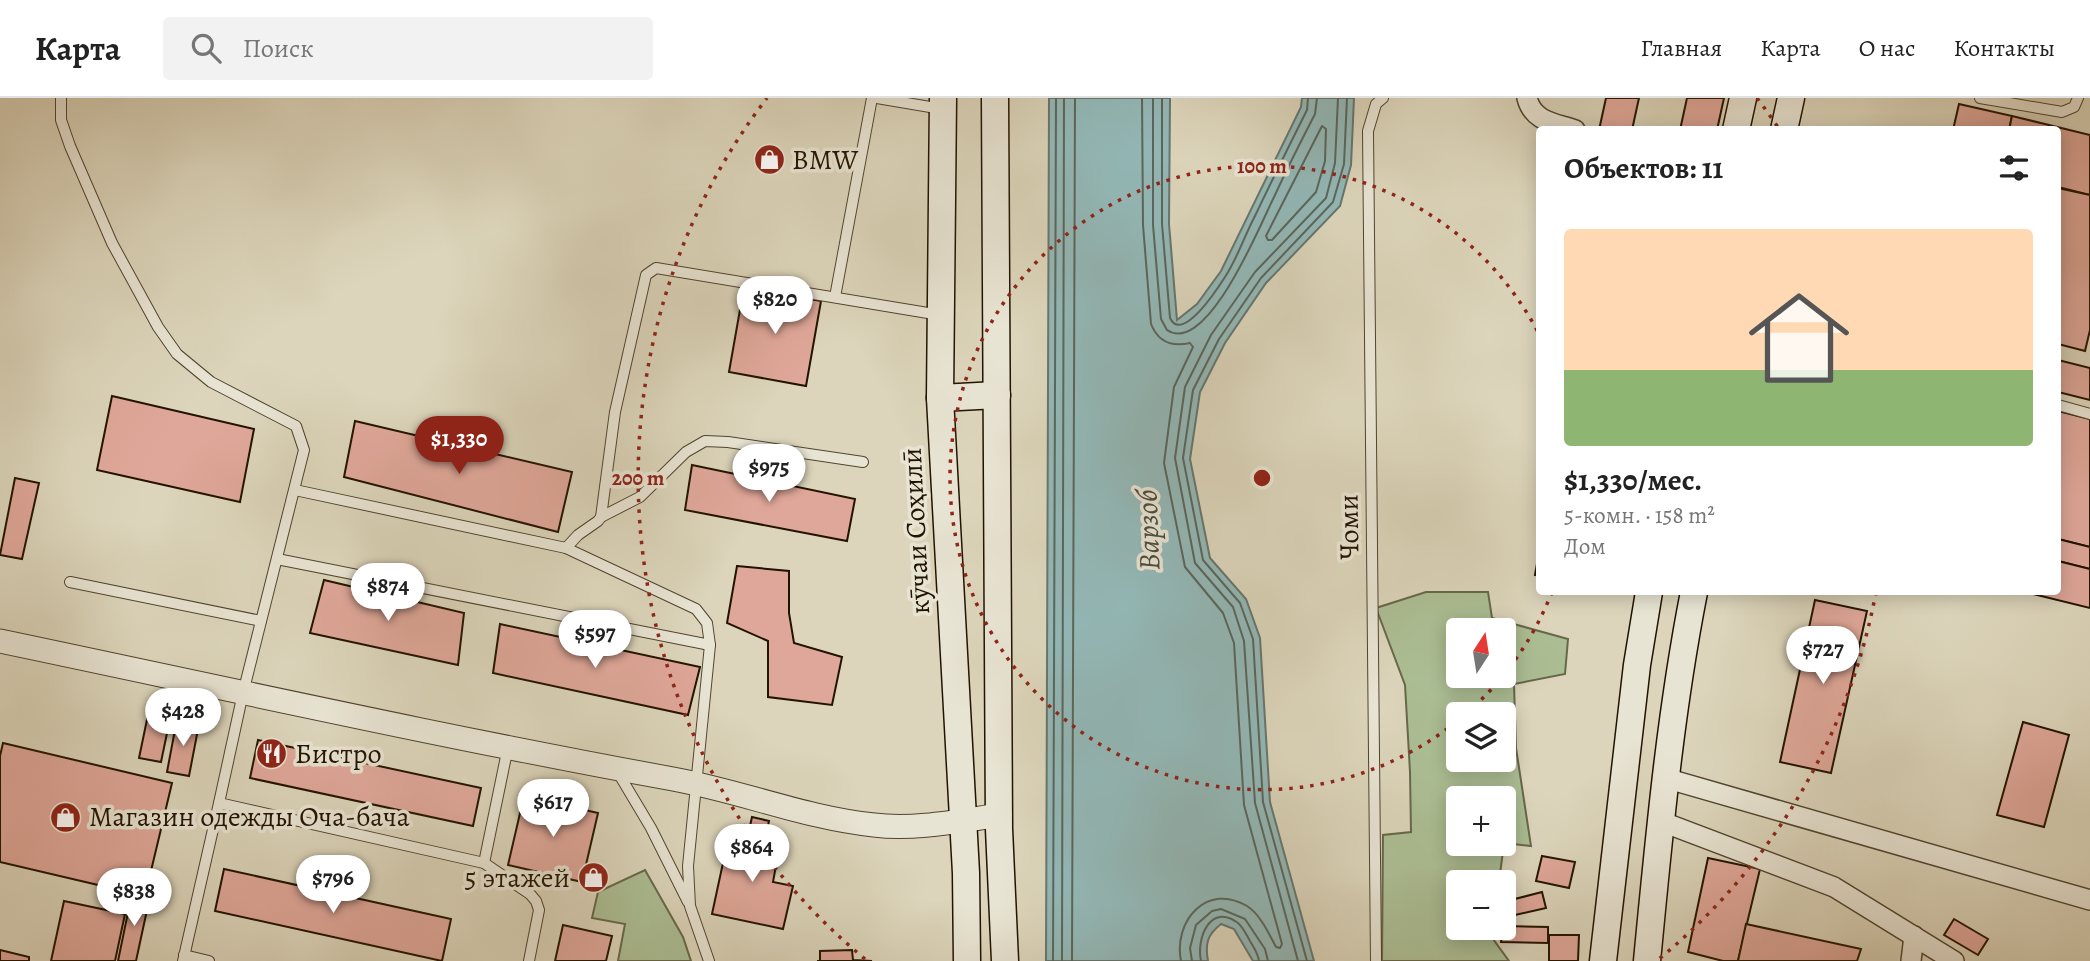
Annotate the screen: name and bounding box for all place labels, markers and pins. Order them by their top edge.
place label: BMW [792,141,859,179]
shop icon: BMW [752,143,786,177]
pin: $820 [734,276,816,336]
pin: $1,330 [402,416,516,476]
pin: $975 [728,444,810,504]
centre of rings [1250,466,1274,490]
pin: $874 [347,564,429,623]
pin: $597 [554,610,636,670]
pin: $727 [1782,626,1864,686]
pin: $428 [142,688,224,748]
place label: Бистро [295,735,382,773]
restaurant icon: Бистро [255,737,289,771]
pin: $617 [512,780,594,839]
place label: Магазин одежды Оча-бача [89,798,410,836]
shop icon: Магазин одежды Оча-бача [49,800,83,834]
pin: $864 [711,824,793,884]
pin: $796 [292,856,374,915]
place label: 5 этажей [465,859,570,897]
shop icon: 5 этажей [576,861,610,895]
pin: $838 [93,868,175,928]

